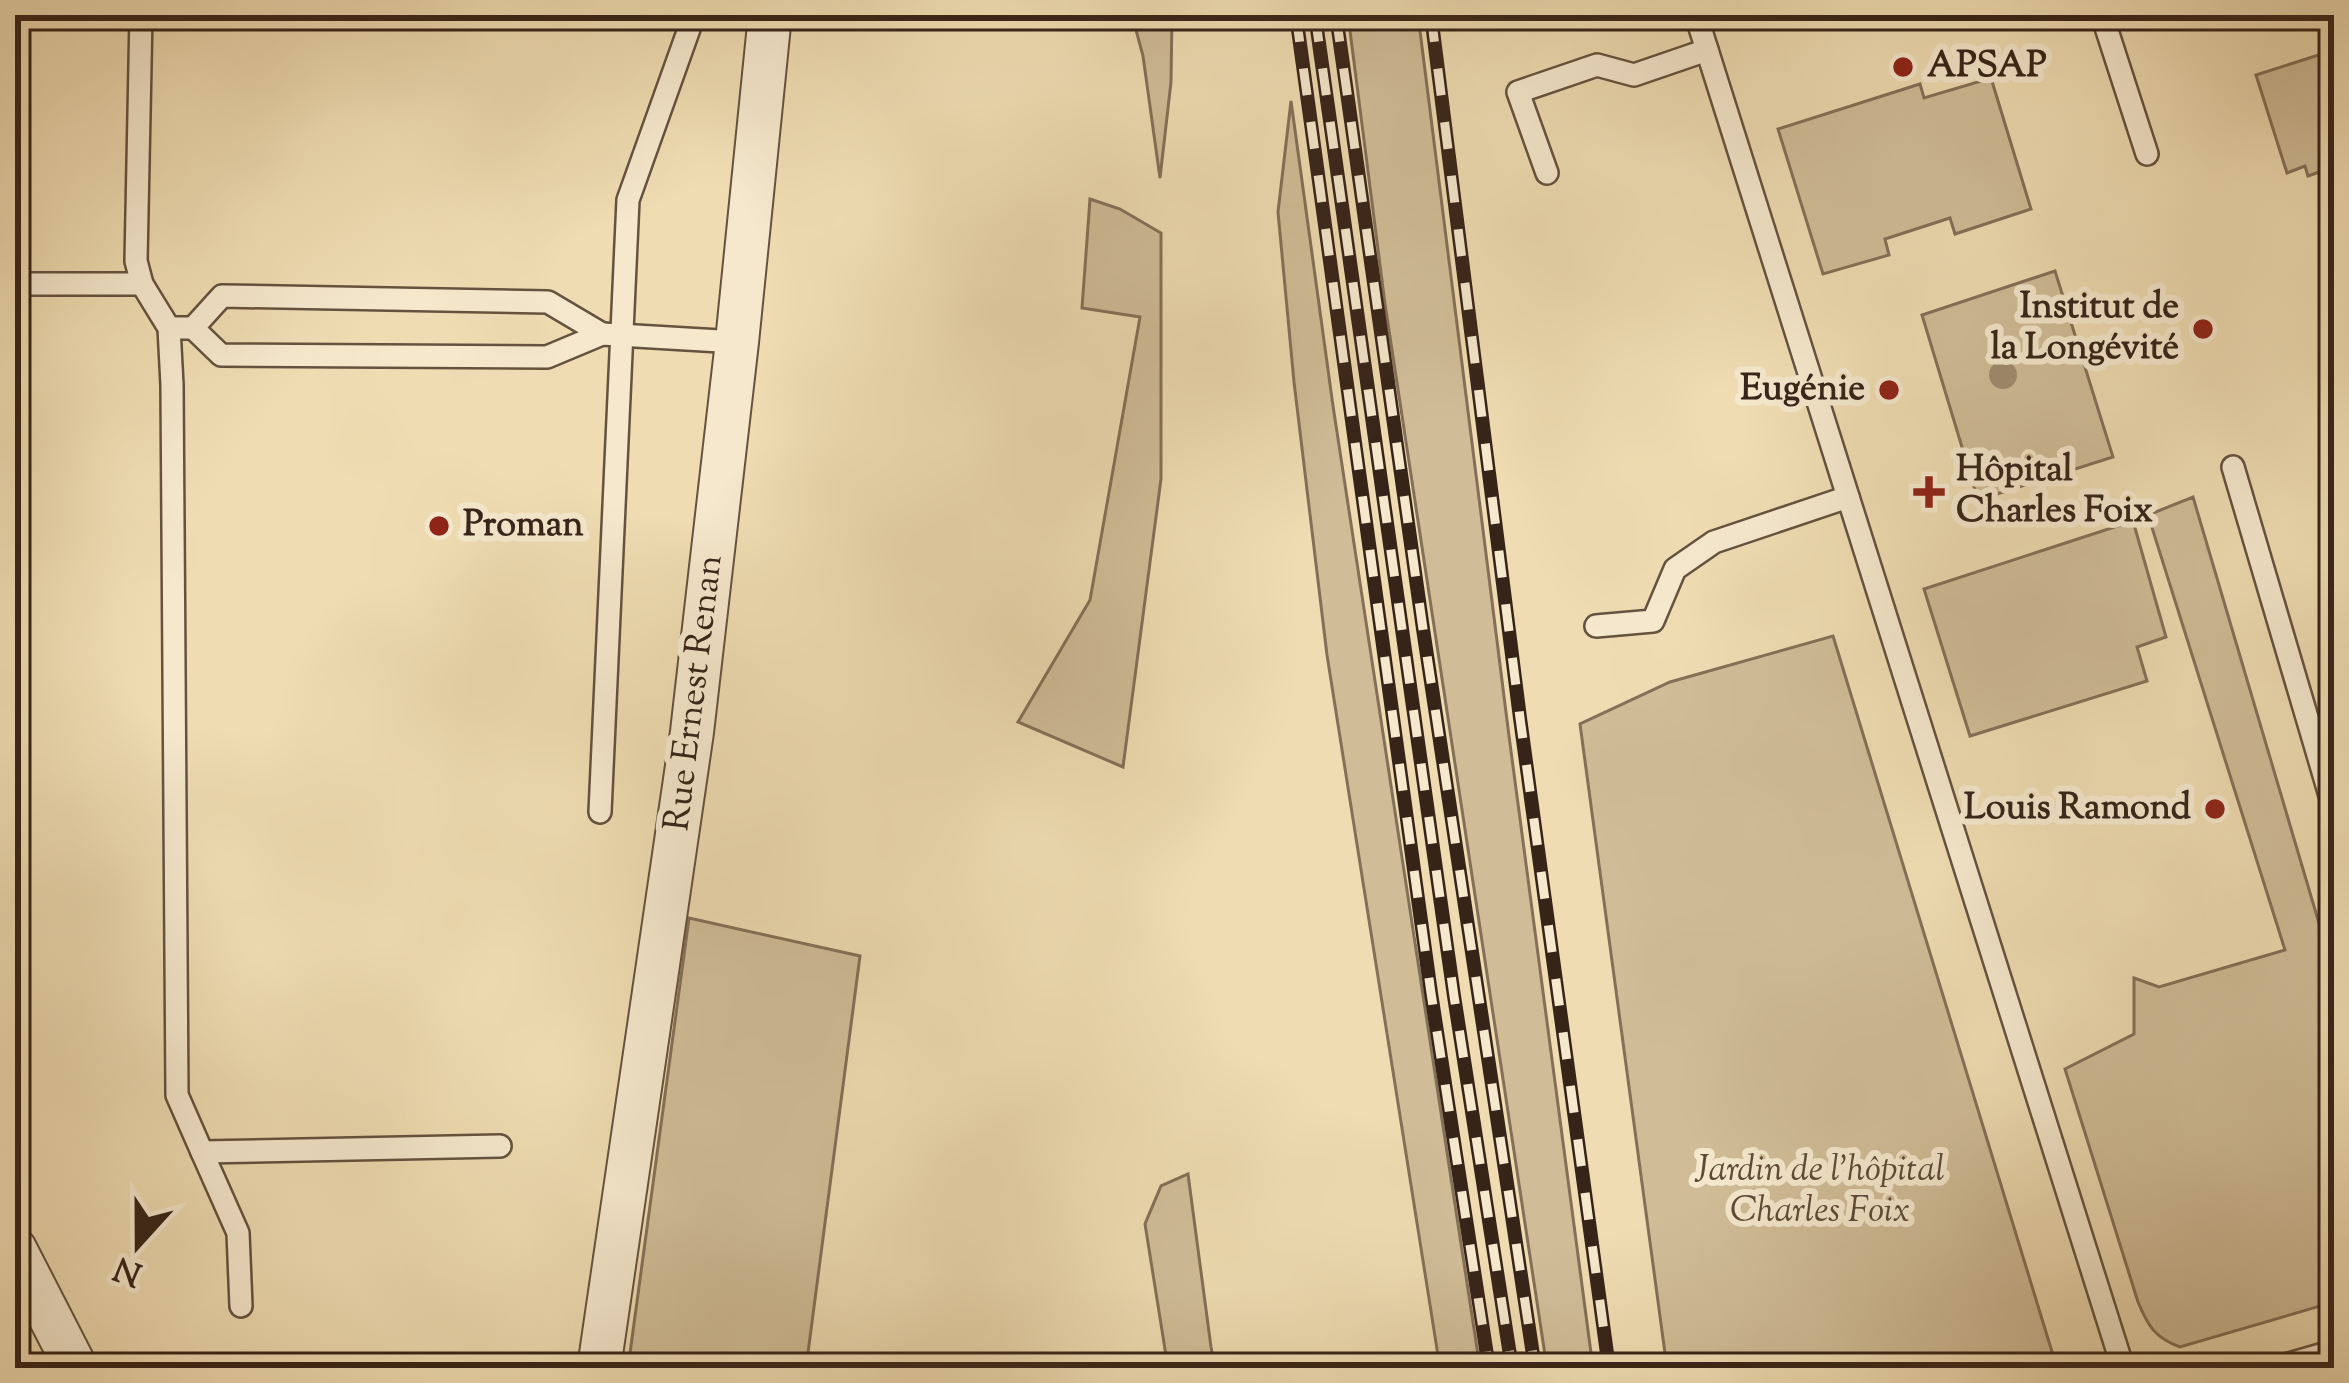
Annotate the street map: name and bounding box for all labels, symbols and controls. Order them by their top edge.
place label: APSAP [1927,41,2046,93]
marker: APSAP [1890,54,1916,80]
place label: Institut de la Longévité [1991,282,2179,375]
marker: Institut de la Longévité [2190,316,2216,342]
place label: Eugénie [1740,364,1865,416]
marker: Eugénie [1876,377,1902,403]
place label: Hôpital Charles Foix [1956,445,2153,538]
marker: Hôpital Charles Foix [1913,476,1945,508]
place label: Proman [463,500,584,552]
marker: Proman [426,513,452,539]
street label: Rue Ernest Renan [652,552,738,834]
place label: Louis Ramond [1964,783,2192,835]
marker: Louis Ramond [2202,796,2228,822]
park label: Jardin de l'hôpital Charles Foix [1694,1145,1945,1238]
north arrow [78,1185,198,1305]
text: N [108,1242,150,1296]

